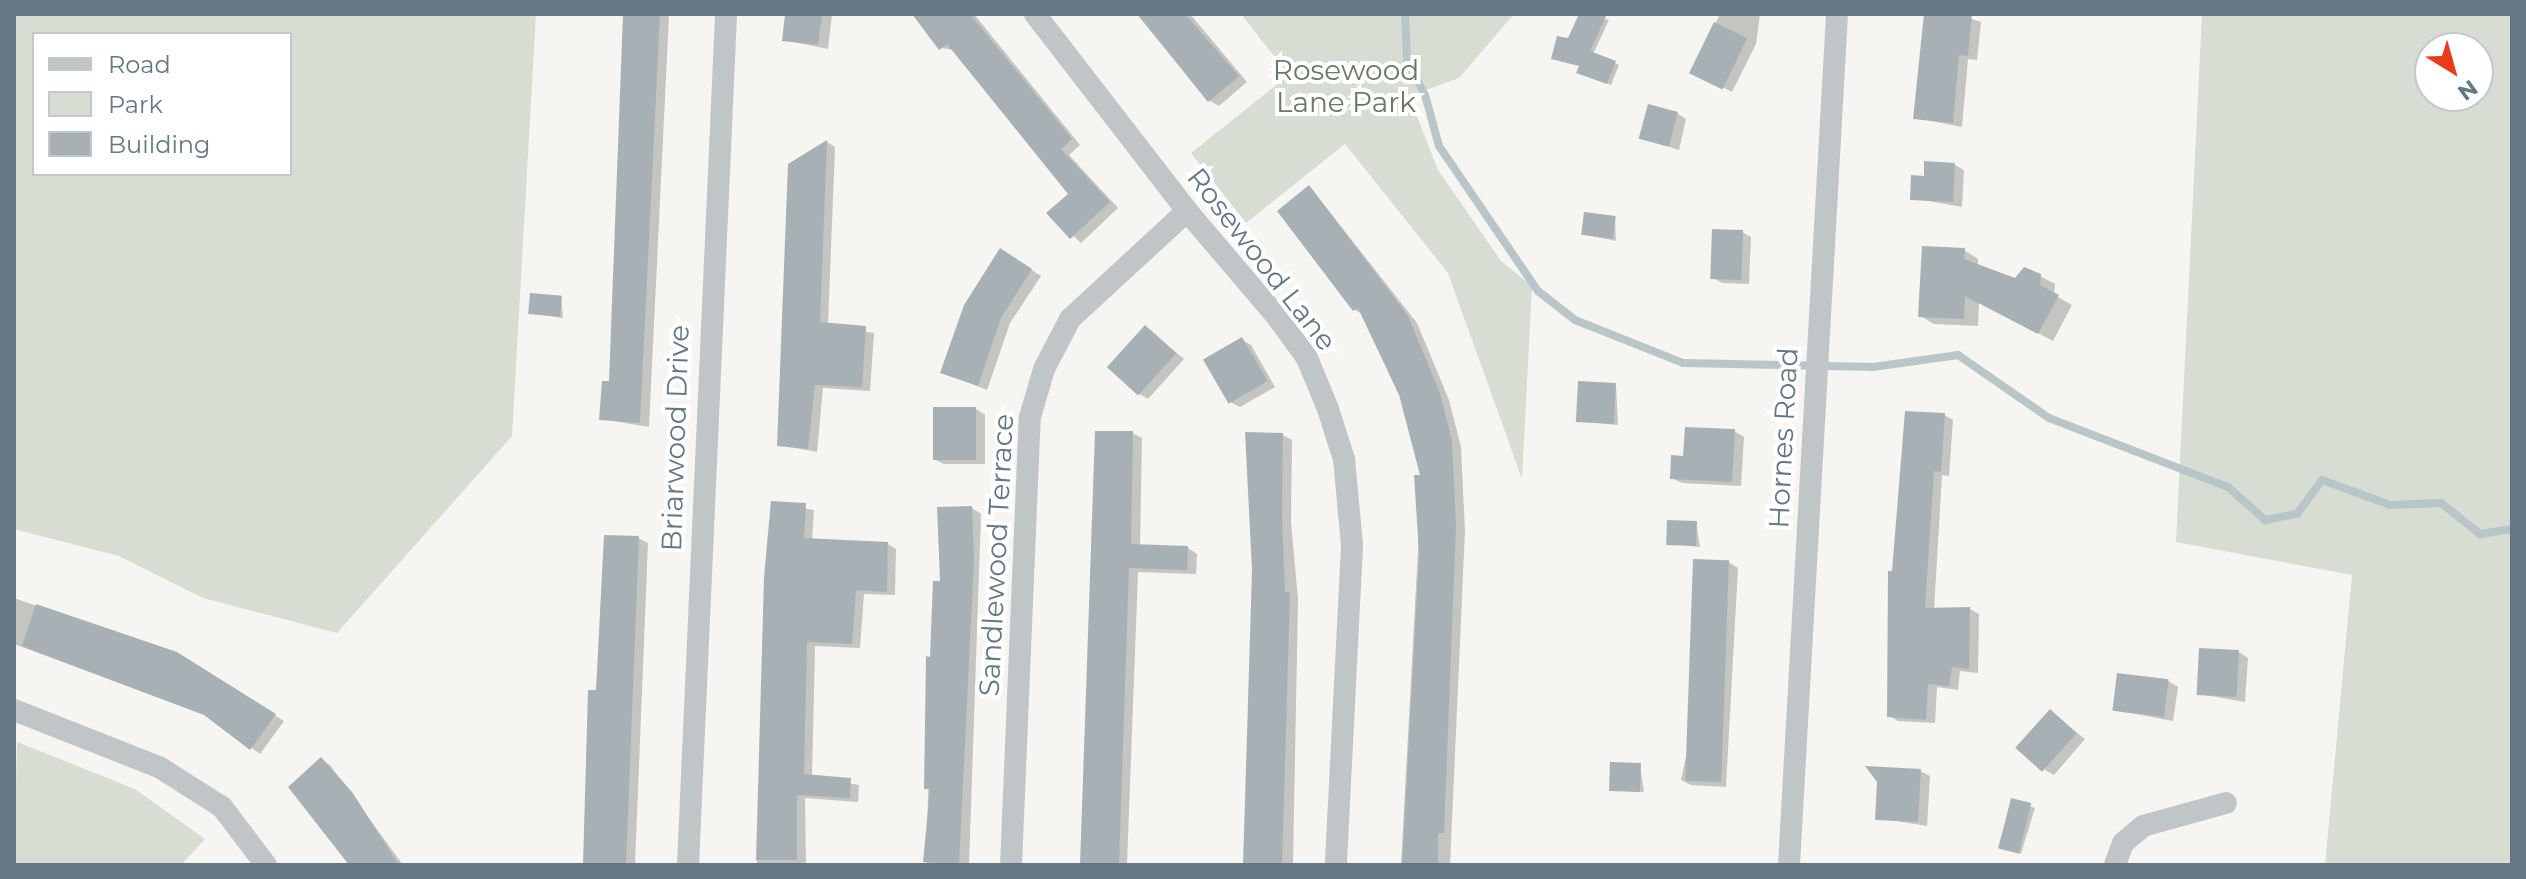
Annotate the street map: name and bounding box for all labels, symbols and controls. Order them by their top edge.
legend [32,32,292,176]
north arrow [2414,32,2494,112]
text: Road [108,50,171,79]
park label: Rosewood Lane Park [1273,53,1419,119]
text: N [2452,74,2483,106]
text: Park [108,90,163,119]
text: Building [108,130,211,159]
street label: Rosewood Lane [1180,161,1344,357]
street label: Briarwood Drive [654,324,696,552]
street label: Hornes Road [1761,347,1805,529]
street label: Sandlewood Terrace [972,413,1020,697]

